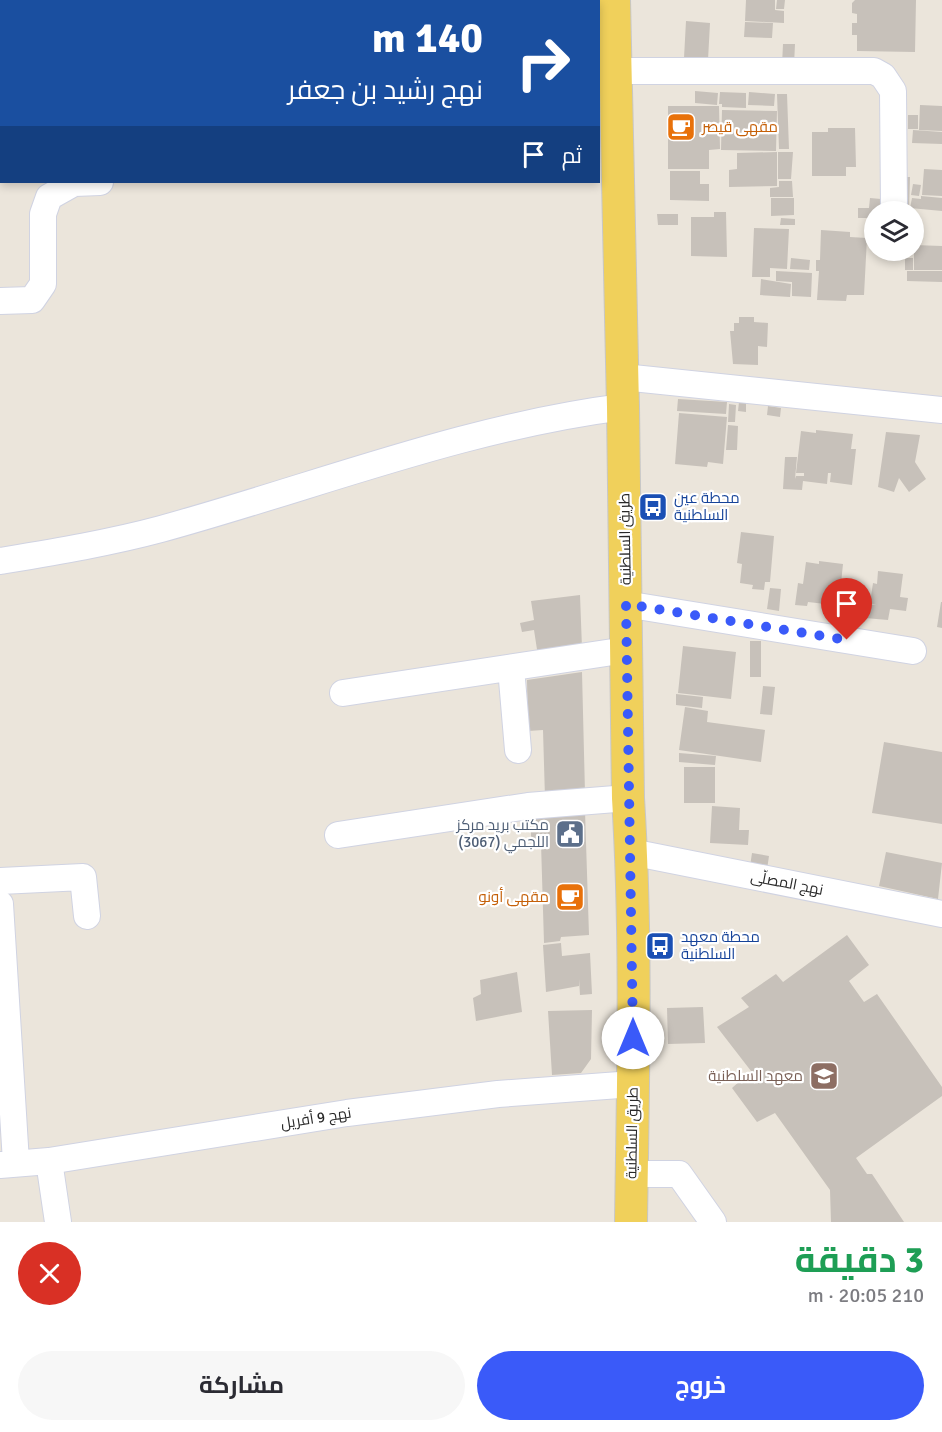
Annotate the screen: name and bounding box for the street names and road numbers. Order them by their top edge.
street label: طريق السلطنية [615,493,636,585]
street label: نهج المصلّى [749,867,825,901]
street label: طريق السلطنية [622,1087,643,1179]
street label: نهج 9 أفريل [279,1103,353,1134]

